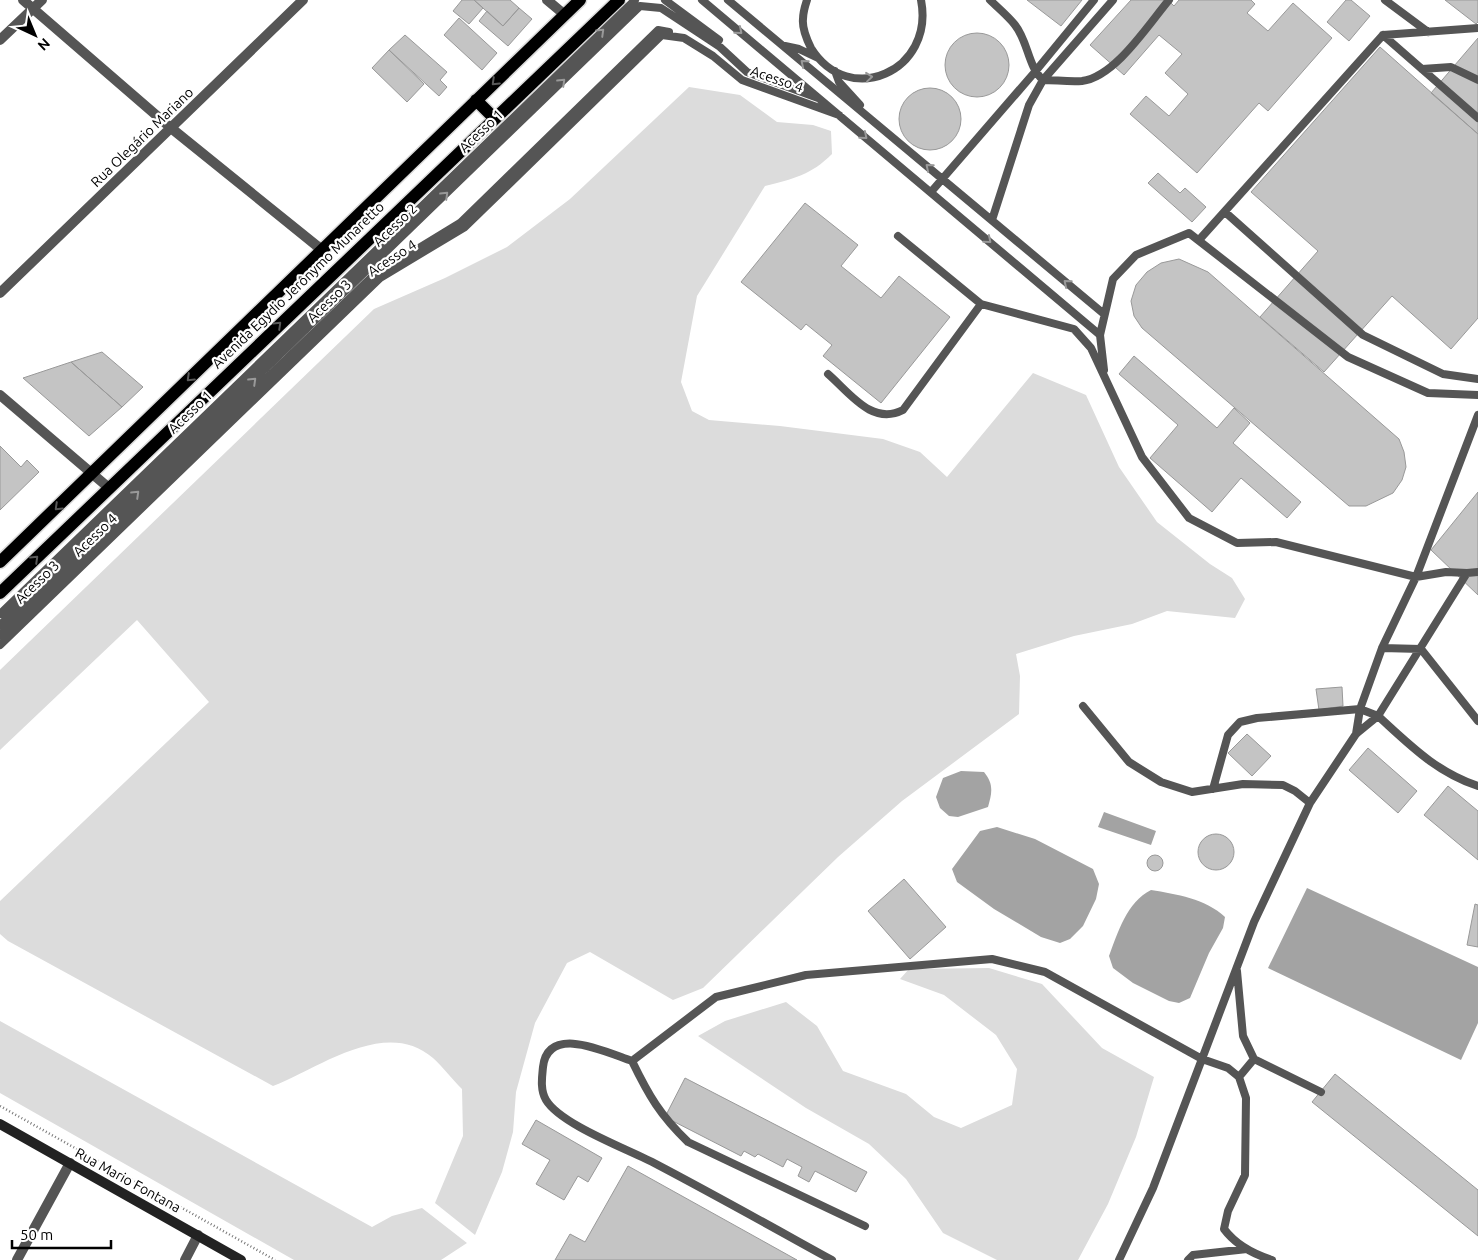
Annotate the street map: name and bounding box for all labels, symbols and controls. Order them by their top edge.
north arrow [10,10,60,60]
one-way arrow [733,26,742,34]
one-way arrow [596,29,605,38]
text: N [35,35,53,54]
one-way arrow [801,60,810,69]
street label: Acesso 4 [749,63,806,96]
one-way arrow [865,71,873,82]
one-way arrow [492,77,501,86]
one-way arrow [556,79,565,88]
street label: Rua Olegário Mariano [87,84,197,190]
street label: Acesso 1 [456,106,506,156]
one-way arrow [858,130,867,139]
one-way arrow [926,164,935,173]
one-way arrow [439,192,448,201]
street label: Avenida Egydio Jerônymo Munaretto [209,198,387,372]
street label: Acesso 2 [370,200,420,250]
one-way arrow [982,235,991,243]
street label: Acesso 4 [365,236,419,280]
street label: Acesso 3 [304,276,354,326]
one-way arrow [1063,279,1072,288]
one-way arrow [272,322,281,331]
one-way arrow [187,372,196,381]
one-way arrow [247,378,256,387]
street label: Acesso 1 [165,387,215,437]
one-way arrow [130,490,139,499]
one-way arrow [54,501,63,510]
street label: Acesso 4 [70,510,120,560]
one-way arrow [29,556,38,565]
street label: Acesso 3 [12,557,62,607]
street label: Rua Mario Fontana [73,1144,183,1216]
scale bar [12,1218,111,1250]
text: 50 m [20,1226,53,1243]

